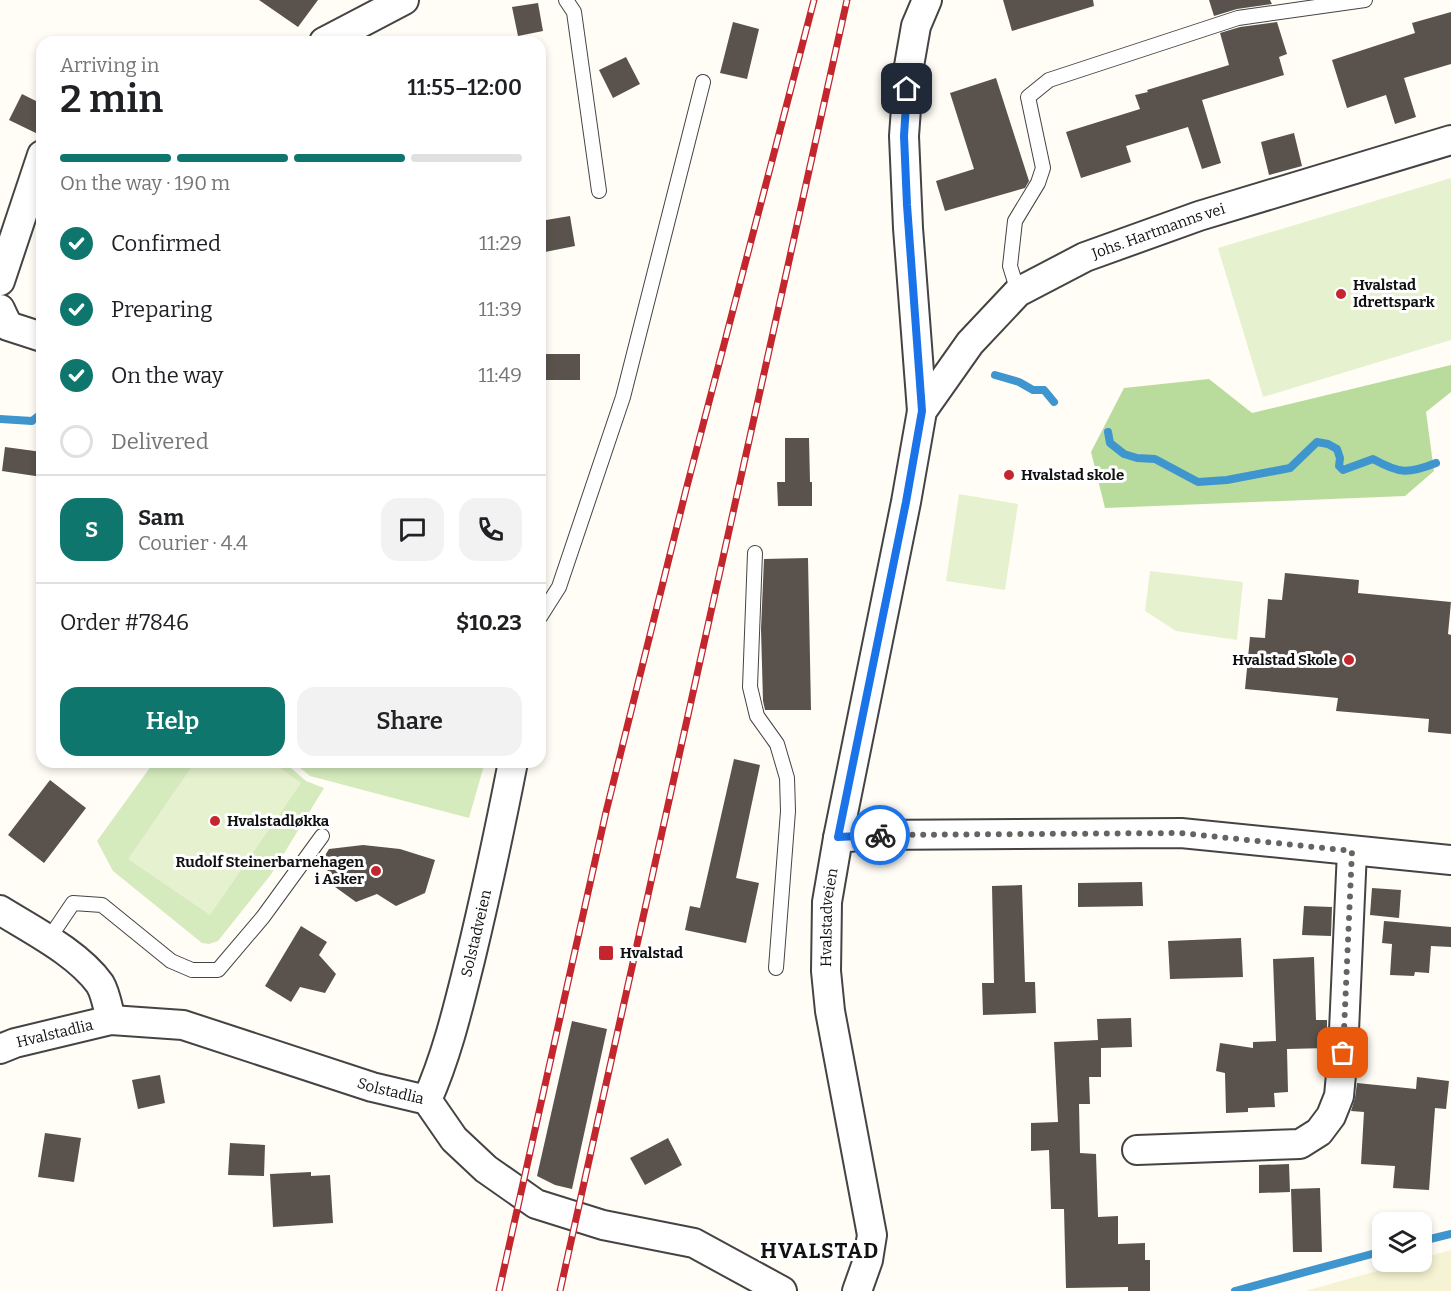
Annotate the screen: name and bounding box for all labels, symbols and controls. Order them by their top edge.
text: Arriving in [60,53,159,77]
pin [881,63,932,114]
icon: home [890,72,923,105]
text: 11:55–12:00 [408,74,522,101]
text: 2 min [60,76,163,122]
text: On the way · 190 m [60,171,230,195]
street label: Johs. Hartmanns vei [1089,200,1228,263]
icon: check [60,227,93,260]
text: Confirmed [111,230,221,257]
text: 11:29 [479,231,522,255]
place label: Hvalstad Idrettspark [1353,276,1435,311]
marker: Hvalstad Idrettspark [1334,287,1348,301]
icon: check [60,293,93,326]
text: Preparing [111,296,213,323]
text: 11:39 [478,297,522,321]
icon: check [60,359,93,392]
text: On the way [111,362,223,389]
text: 11:49 [478,363,522,387]
text: Delivered [111,428,209,455]
place label: Hvalstad skole [1021,466,1124,484]
marker: Hvalstad skole [1002,468,1016,482]
button: chat [381,498,444,561]
button: phone [459,498,522,561]
text: Sam [138,504,184,531]
text: S [85,516,98,543]
text: Courier · 4.4 [138,531,248,555]
text: Order #7846 [60,609,189,636]
text: $10.23 [456,609,522,636]
place label: Hvalstad Skole [1232,651,1337,669]
marker: Hvalstad Skole [1342,653,1356,667]
button: Help [60,687,285,756]
button: Share [297,687,522,756]
courier [850,805,910,865]
place label: Hvalstadløkka [227,812,330,830]
marker: Hvalstadløkka [208,814,222,828]
icon: bike [864,819,897,852]
place label: Rudolf Steinerbarnehagen i Asker [175,853,364,888]
marker: Rudolf Steinerbarnehagen i Asker [369,864,383,878]
street label: Hvalstadveien [817,866,842,967]
street label: Solstadveien [457,887,495,979]
marker: Hvalstad [597,944,615,962]
place label: Hvalstad [620,944,683,962]
street label: Hvalstadlia [15,1016,95,1051]
pin [1317,1027,1368,1078]
icon: bag [1326,1036,1359,1069]
street label: Solstadlia [355,1074,426,1108]
map controls [1372,1212,1432,1272]
button: layers [1372,1212,1432,1272]
district label: HVALSTAD [760,1238,880,1264]

